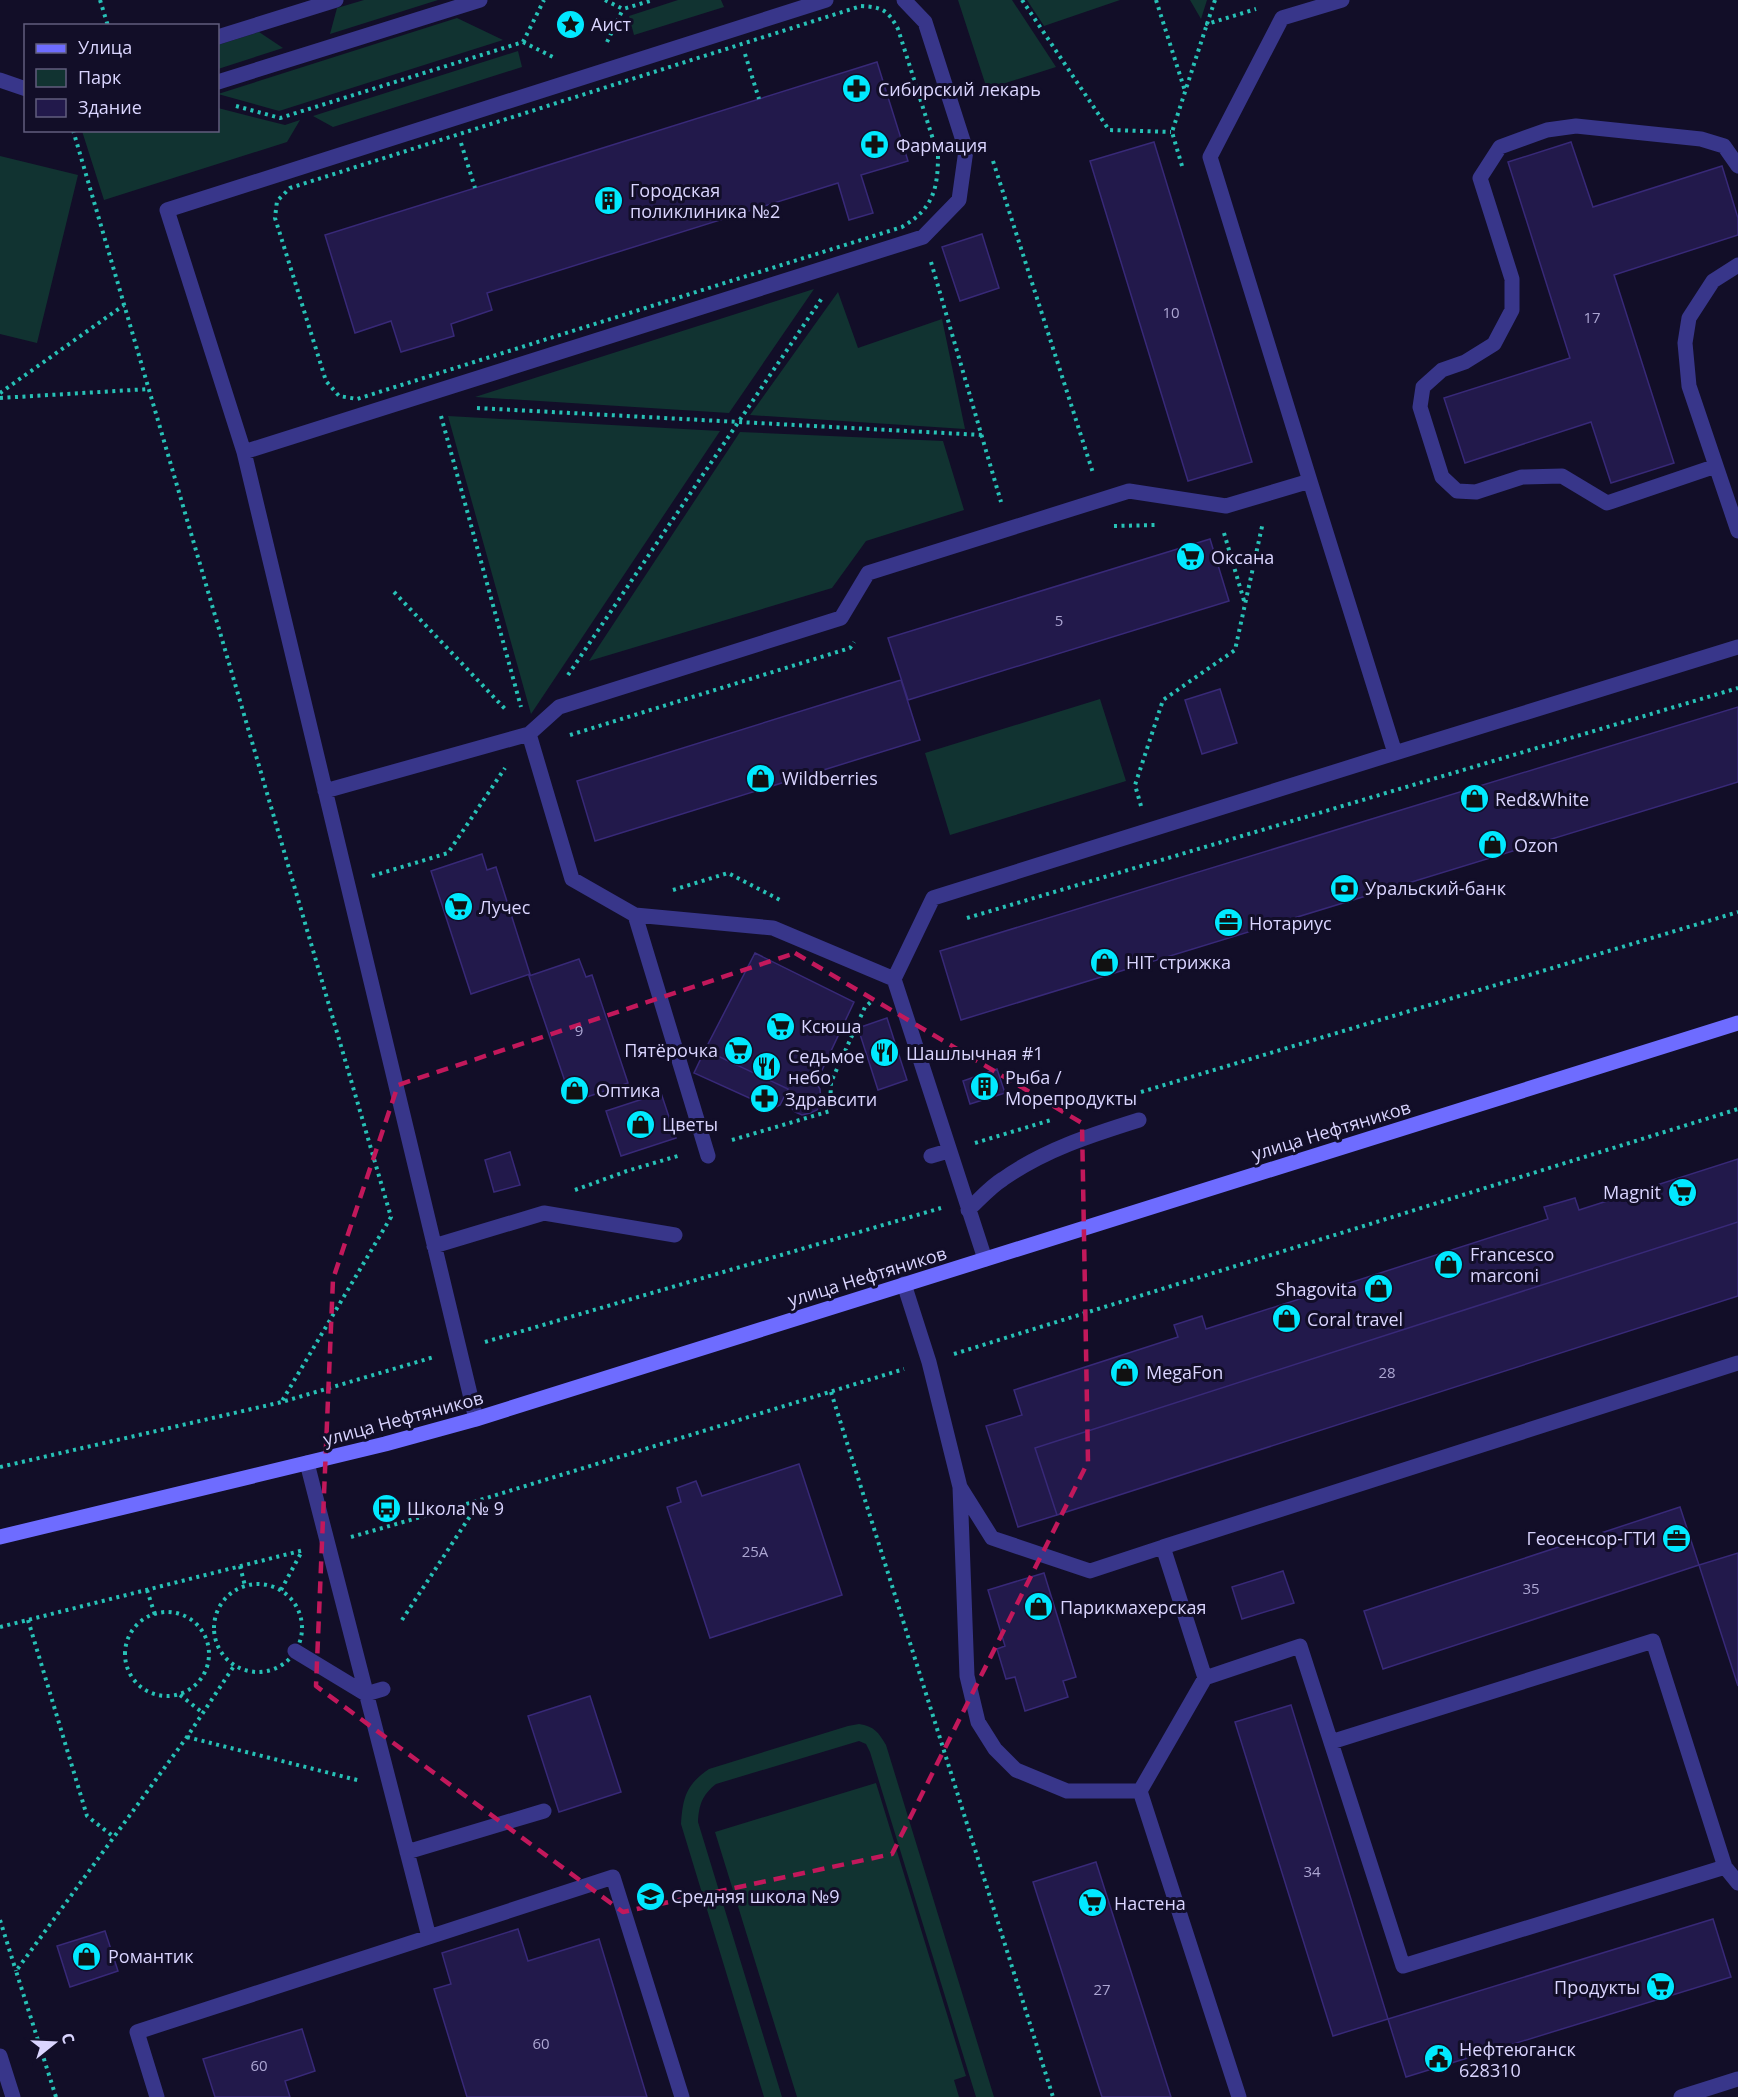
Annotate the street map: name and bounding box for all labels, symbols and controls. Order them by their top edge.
place icon: Аист [554,8,586,40]
place label: Аист [591,12,631,36]
legend [24,24,219,132]
text: Улица [78,35,132,59]
text: Парк [78,65,122,89]
pharmacy icon: Сибирский лекарь [841,73,873,105]
place label: Сибирский лекарь [878,77,1041,101]
text: Здание [78,95,142,119]
pharmacy icon: Фармация [859,129,891,161]
place label: Фармация [896,133,987,157]
place label: Городская поликлиника №2 [630,178,780,223]
building icon: Городская поликлиника №2 [593,184,625,216]
house number: 10 [1162,302,1180,322]
house number: 17 [1583,307,1601,327]
supermarket icon: Оксана [1174,541,1206,573]
place label: Оксана [1211,545,1274,569]
house number: 5 [1055,610,1063,630]
shop icon: Wildberries [745,762,777,794]
place label: Wildberries [782,766,878,790]
shop icon: Red&White [1458,783,1490,815]
place label: Red&White [1495,787,1589,811]
shop icon: Ozon [1477,829,1509,861]
place label: Ozon [1514,833,1558,857]
bank icon: Уральский-банк [1328,872,1360,904]
place label: Уральский-банк [1365,876,1507,900]
supermarket icon: Лучес [442,891,474,923]
place label: Лучес [479,895,531,919]
office icon: Нотариус [1212,907,1244,939]
place label: Нотариус [1249,911,1332,935]
shop icon: HIT стрижка [1089,946,1121,978]
place label: HIT стрижка [1126,950,1231,974]
supermarket icon: Ксюша [764,1010,796,1042]
place label: Ксюша [801,1014,862,1038]
house number: 9 [575,1020,583,1040]
supermarket icon: Пятёрочка [723,1034,755,1066]
restaurant icon: Шашлычная #1 [869,1037,901,1069]
place label: Пятёрочка [624,1038,718,1062]
place label: Шашлычная #1 [906,1041,1044,1065]
place label: Седьмое небо [788,1044,865,1089]
restaurant icon: Седьмое небо [751,1050,783,1082]
place label: Рыба / Морепродукты [1005,1065,1137,1110]
building icon: Рыба / Морепродукты [968,1071,1000,1103]
shop icon: Оптика [559,1074,591,1106]
place label: Оптика [596,1078,660,1102]
pharmacy icon: Здравсити [748,1083,780,1115]
place label: Здравсити [785,1087,877,1111]
street label: улица Нефтяников [1249,1094,1413,1166]
shop icon: Цветы [625,1108,657,1140]
place label: Цветы [662,1112,718,1136]
supermarket icon: Magnit [1666,1176,1698,1208]
place label: Magnit [1603,1180,1661,1204]
street label: улица Нефтяников [785,1240,949,1312]
place label: Francesco marconi [1470,1242,1554,1287]
shop icon: Francesco marconi [1433,1248,1465,1280]
shop icon: Shagovita [1362,1273,1394,1305]
place label: Shagovita [1276,1277,1357,1301]
shop icon: Coral travel [1270,1303,1302,1335]
place label: Coral travel [1307,1307,1403,1331]
shop icon: MegaFon [1109,1356,1141,1388]
place label: MegaFon [1146,1360,1223,1384]
house number: 28 [1378,1362,1396,1382]
street label: улица Нефтяников [320,1385,486,1451]
bus stop icon: Школа № 9 [370,1492,402,1524]
place label: Школа № 9 [407,1496,504,1520]
office icon: Геосенсор-ГТИ [1661,1522,1693,1554]
place label: Геосенсор-ГТИ [1526,1526,1656,1550]
house number: 25А [742,1541,769,1561]
house number: 35 [1522,1578,1540,1598]
shop icon: Парикмахерская [1023,1591,1055,1623]
place label: Парикмахерская [1060,1595,1207,1619]
house number: 34 [1303,1861,1321,1881]
school or university icon: Средняя школа №9 [634,1880,666,1912]
place label: Средняя школа №9 [671,1884,840,1908]
supermarket icon: Настена [1077,1887,1109,1919]
place label: Настена [1114,1891,1186,1915]
shop icon: Романтик [71,1940,103,1972]
place label: Романтик [108,1944,194,1968]
supermarket icon: Продукты [1645,1971,1677,2003]
place label: Продукты [1554,1975,1640,1999]
house number: 27 [1093,1979,1111,1999]
north arrow [24,2013,84,2073]
text: С [56,2030,80,2047]
house number: 60 [532,2033,550,2053]
place label: Нефтеюганск 628310 [1459,2037,1577,2082]
public building icon: Нефтеюганск 628310 [1422,2043,1454,2075]
house number: 60 [250,2055,268,2075]

